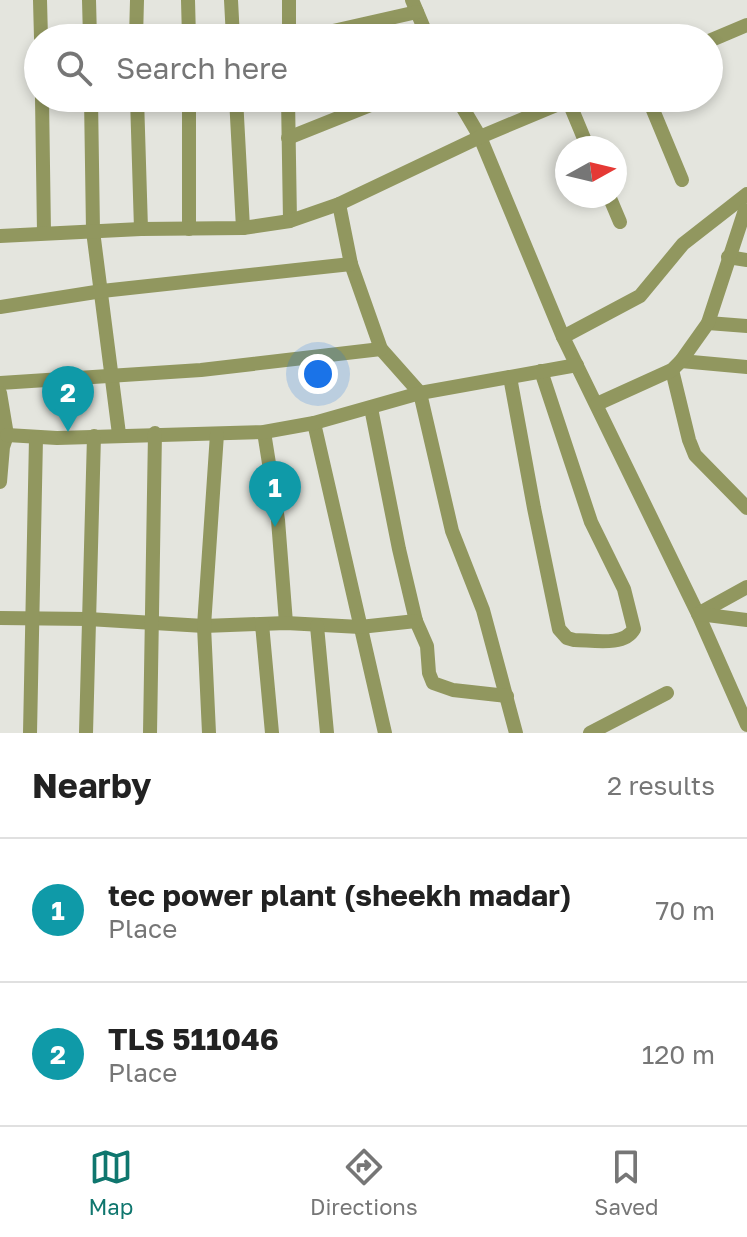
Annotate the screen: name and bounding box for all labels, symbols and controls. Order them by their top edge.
search box [24,24,723,112]
icon: search [52,46,96,90]
text: Search here [116,50,288,86]
north arrow [555,136,627,208]
your location [298,354,338,394]
pin: 2 [42,366,94,432]
pin: 1 [249,461,301,527]
text: Nearby [32,765,152,805]
text: 2 results [607,770,715,801]
text: tec power plant (sheekh madar) [108,877,571,913]
text: 1 [51,895,65,926]
text: 70 m [656,895,715,926]
text: Place [108,913,177,944]
text: TLS 511046 [108,1021,279,1057]
text: 2 [50,1039,66,1070]
text: 120 m [642,1039,715,1070]
text: Place [108,1057,177,1088]
tab: Map [88,1145,133,1220]
tab: Directions [310,1145,418,1220]
tab: Saved [594,1145,659,1220]

